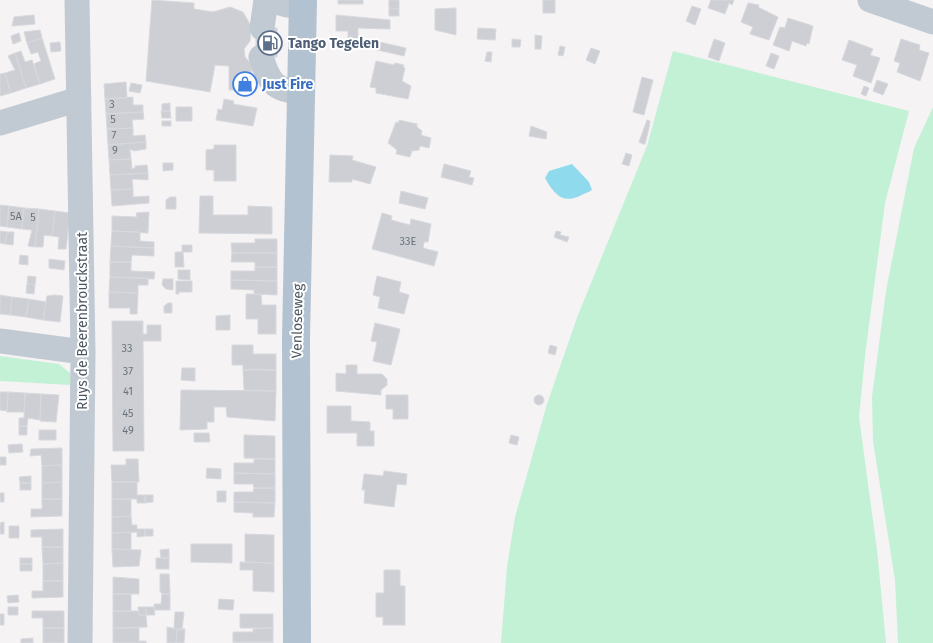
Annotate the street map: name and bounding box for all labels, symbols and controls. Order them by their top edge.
fuel station icon: Tango Tegelen [257,30,283,56]
place label: Tango Tegelen [288,35,379,52]
shop icon: Just Fire [232,71,258,97]
place label: Just Fire [261,76,313,93]
house number: 3 [109,98,115,111]
house number: 5 [110,113,116,126]
house number: 7 [112,129,117,142]
house number: 9 [112,144,118,157]
house number: 5A [10,210,23,223]
house number: 5 [30,211,36,224]
street label: Ruys de Beerenbrouckstraat [74,231,91,410]
house number: 33E [400,235,417,248]
street label: Venloseweg [288,283,307,358]
house number: 33 [122,342,132,355]
house number: 37 [123,365,133,378]
house number: 41 [123,385,133,398]
house number: 45 [122,407,134,420]
house number: 49 [122,424,134,437]

